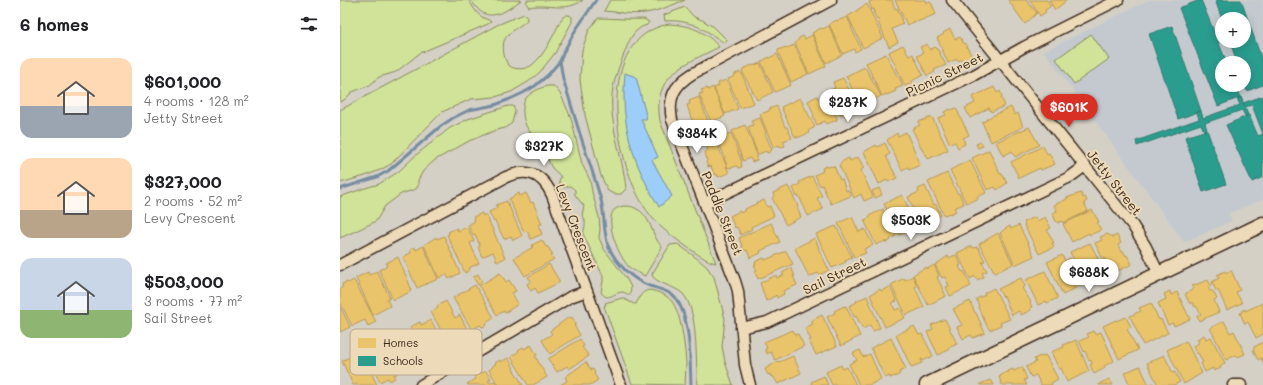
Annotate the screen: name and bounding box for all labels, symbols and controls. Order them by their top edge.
map controls [1215,12,1251,92]
button: + [1215,12,1251,48]
text: 6 homes [20,13,89,35]
icon: filters [298,13,320,35]
street label: Picnic Street [903,48,986,100]
button: − [1215,56,1251,92]
text: $601,000 [144,70,221,92]
icon: home [52,74,100,122]
pin: $287K [820,89,876,123]
text: 4 rooms · 128 m² [144,92,249,109]
text: $287K [828,93,868,110]
pin: $601K [1041,94,1097,128]
text: $601K [1050,98,1088,115]
text: Jetty Street [144,109,223,126]
pin: $384K [669,120,725,154]
text: $384K [677,124,717,141]
pin: $327K [516,133,572,167]
text: $327K [525,137,563,154]
street label: Jetty Street [1084,146,1146,219]
street label: Paddle Street [698,168,748,258]
text: $327,000 [144,170,222,192]
icon: home [52,174,100,222]
street label: Levy Crescent [553,181,601,273]
text: 2 rooms · 52 m² [144,192,242,209]
pin: $503K [883,207,939,241]
text: Levy Crescent [144,209,236,226]
text: $503K [891,211,931,228]
street label: Sail Street [800,252,869,298]
pin: $688K [1061,259,1117,293]
text: $688K [1069,263,1109,280]
text: $503,000 [144,270,224,292]
icon: home [52,274,100,322]
text: 3 rooms · 77 m² [144,292,242,309]
text: Sail Street [144,309,212,326]
legend [350,329,482,375]
text: Homes [383,335,418,350]
text: Schools [383,353,423,368]

